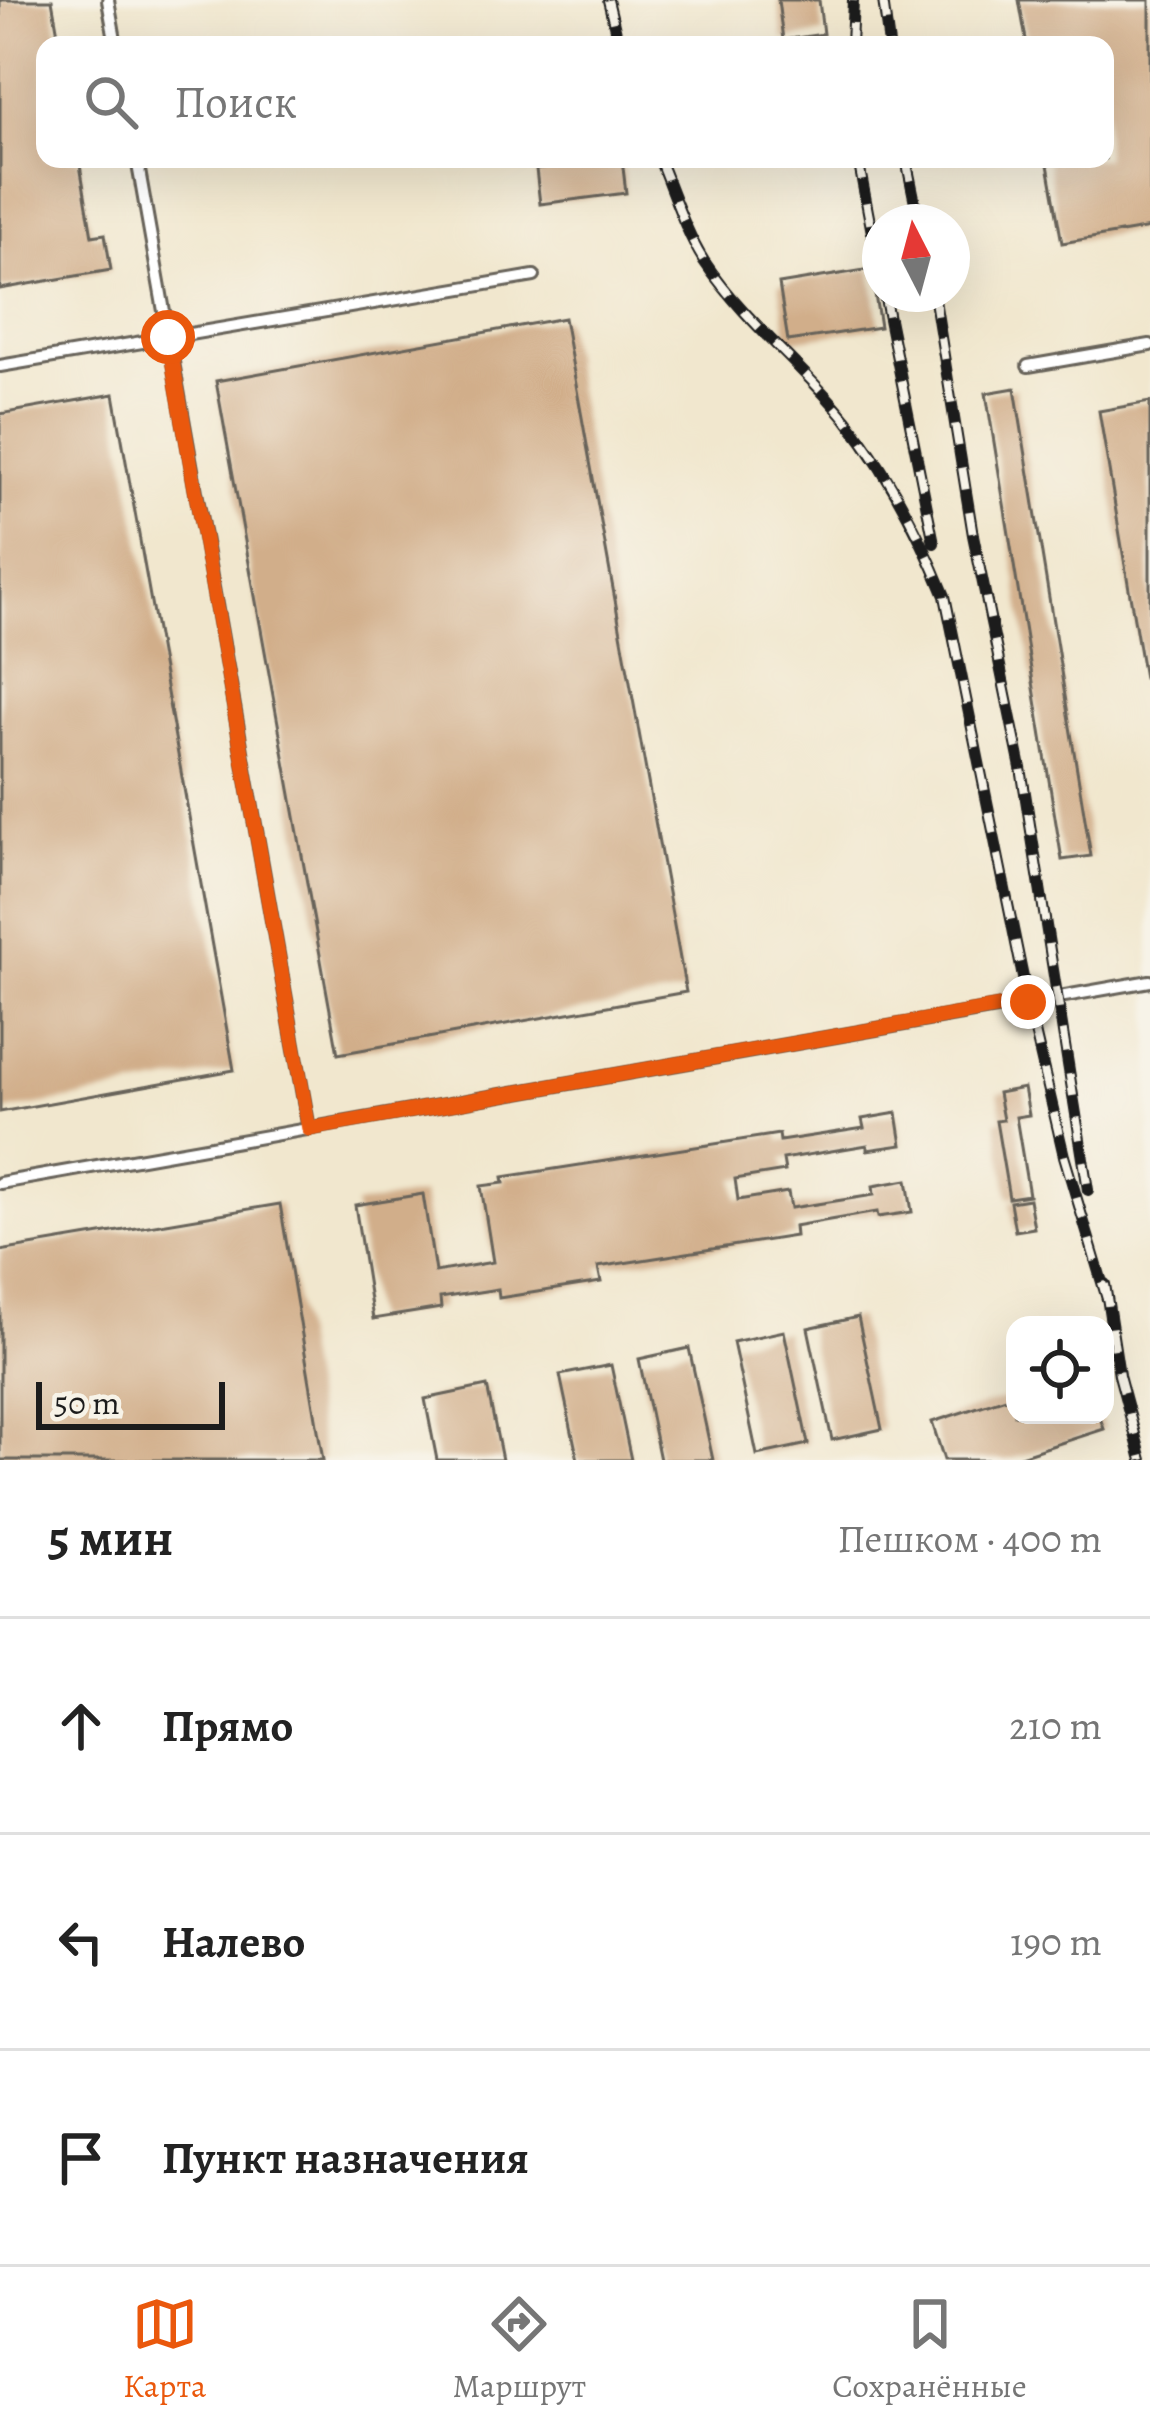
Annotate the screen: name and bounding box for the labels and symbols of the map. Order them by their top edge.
north arrow [862,204,970,312]
route start [141,310,195,364]
route end [1001,975,1055,1029]
scale bar [36,1376,225,1429]

